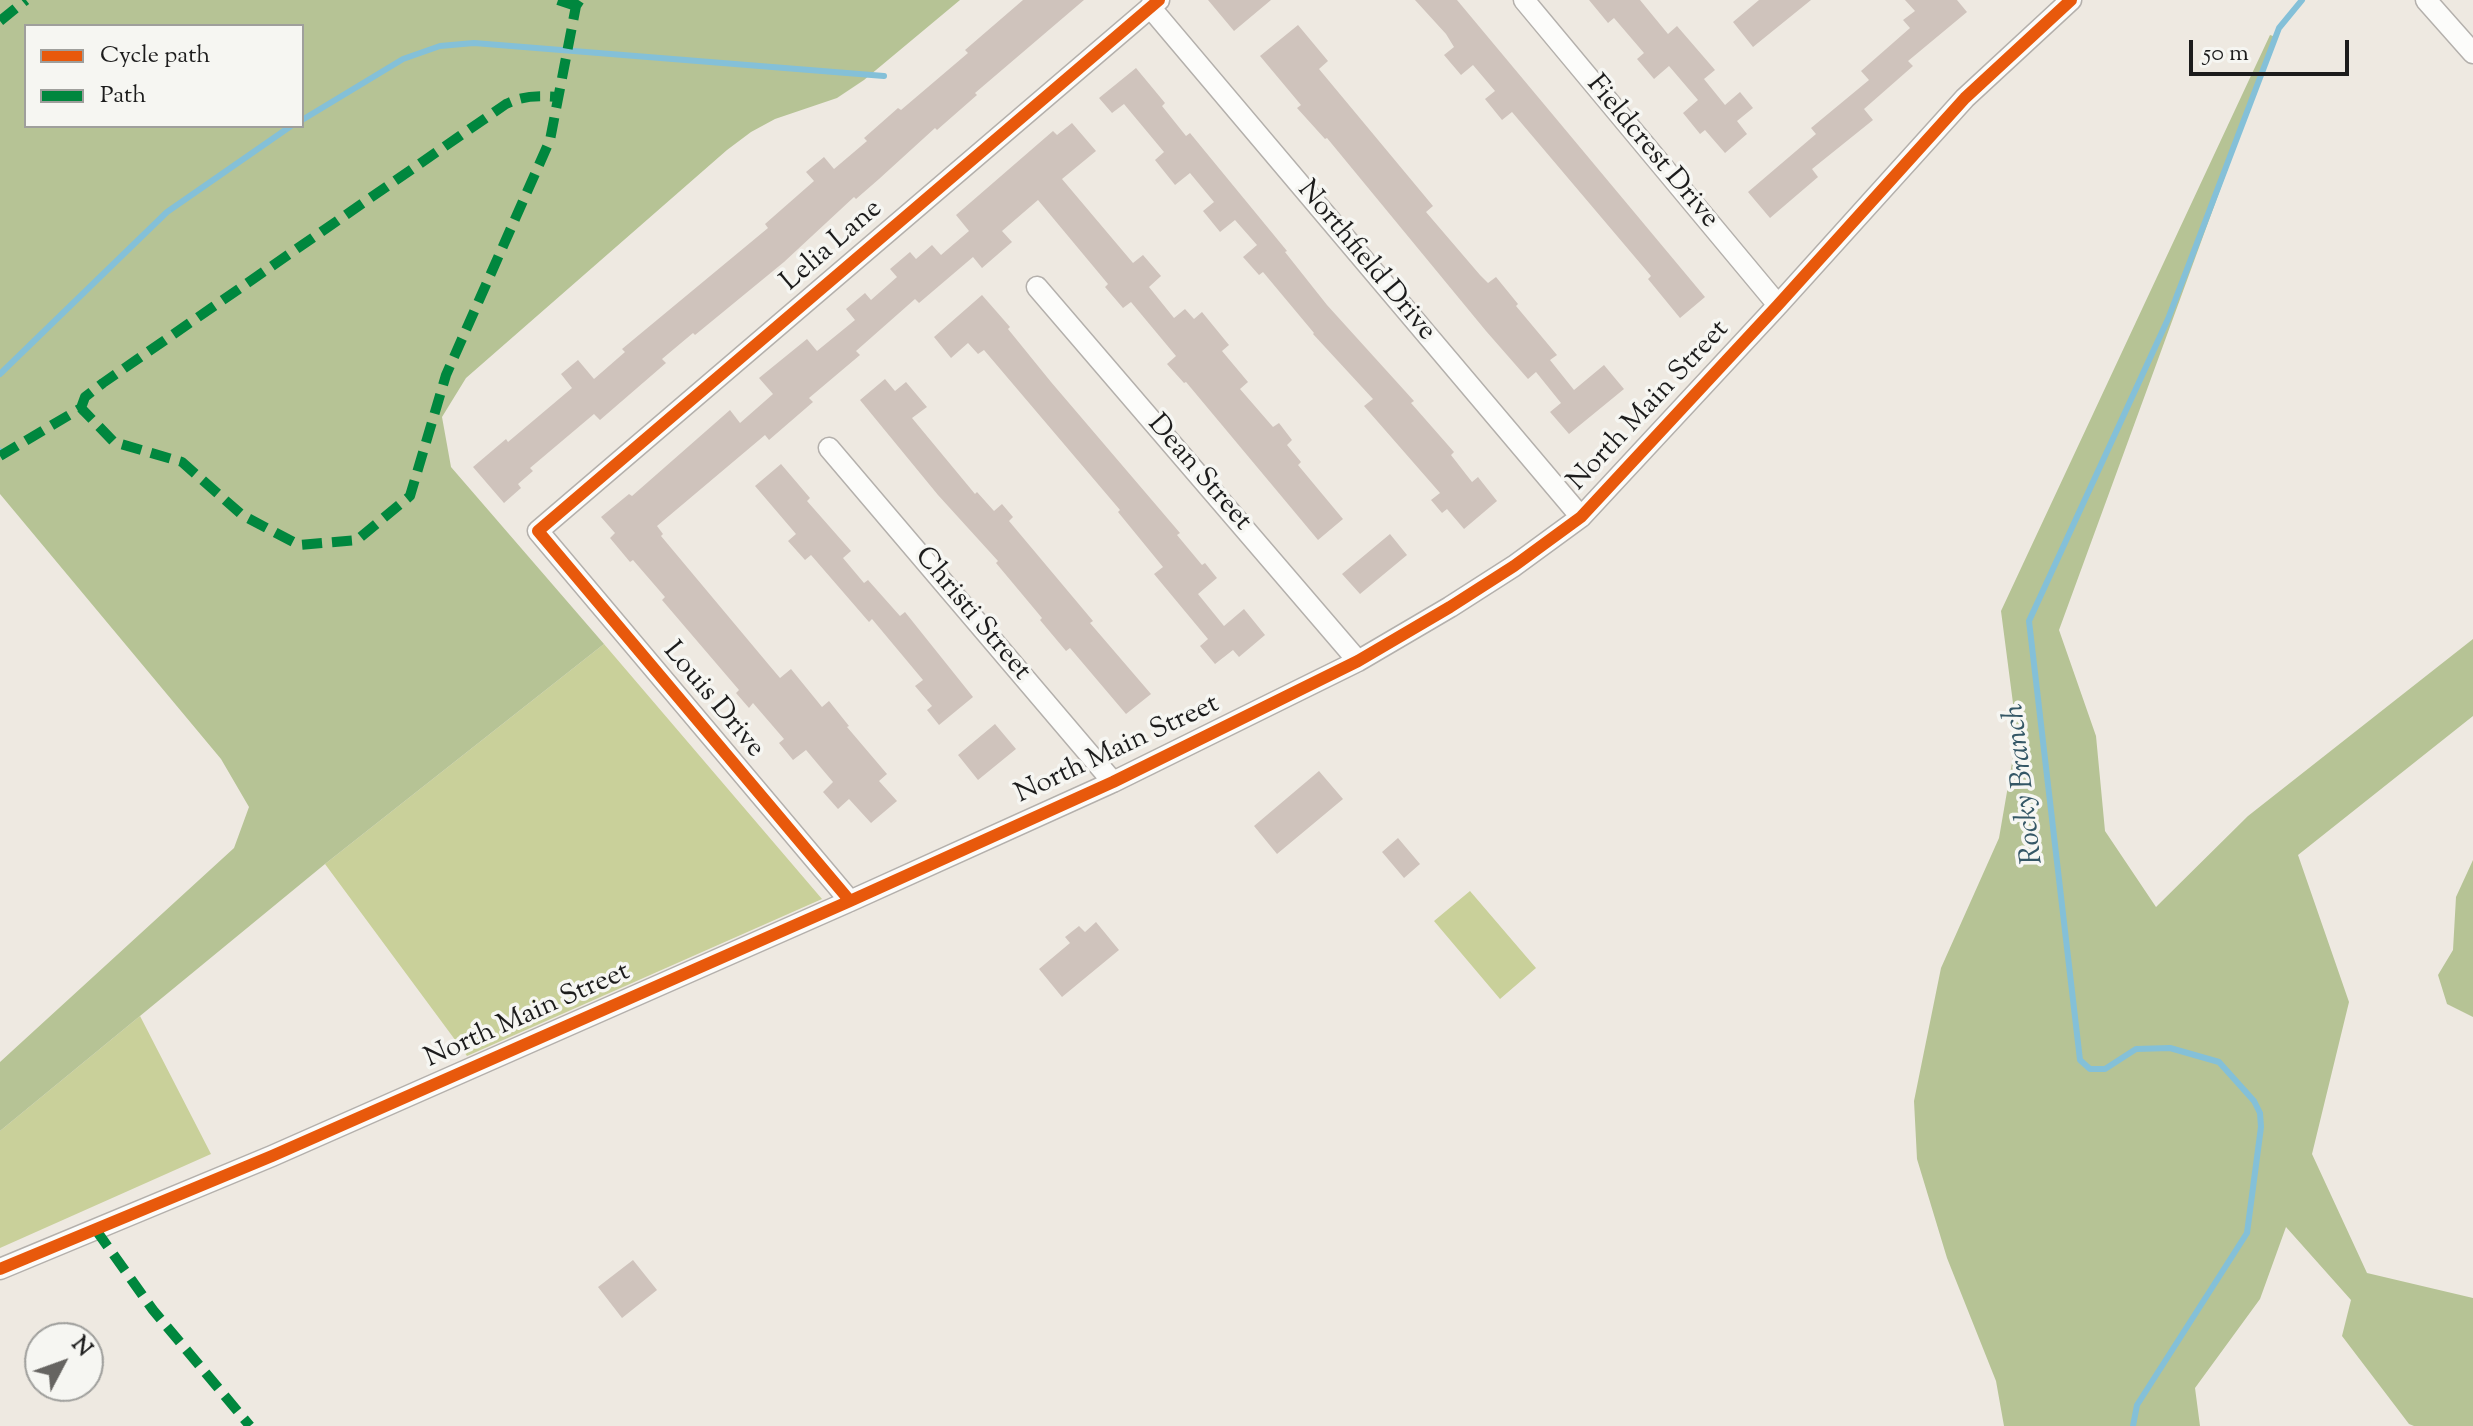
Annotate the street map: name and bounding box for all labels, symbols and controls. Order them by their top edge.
legend [24,24,304,128]
scale bar [2193,24,2353,74]
text: 50 m [2203,37,2249,71]
text: Cycle path [100,39,210,73]
street label: Fieldcrest Drive [1577,70,1725,236]
text: Path [100,79,146,113]
street label: Northfield Drive [1288,175,1442,349]
street label: Lelia Lane [775,194,891,300]
street label: North Main Street [1562,315,1738,499]
street label: Dean Street [1138,409,1258,539]
street label: Christi Street [905,541,1037,689]
street label: Louis Drive [654,636,770,766]
street label: North Main Street [1011,689,1225,813]
water label: Rocky Branch [1998,702,2054,866]
street label: North Main Street [420,957,636,1077]
north arrow [24,1322,104,1402]
text: N [63,1330,98,1365]

